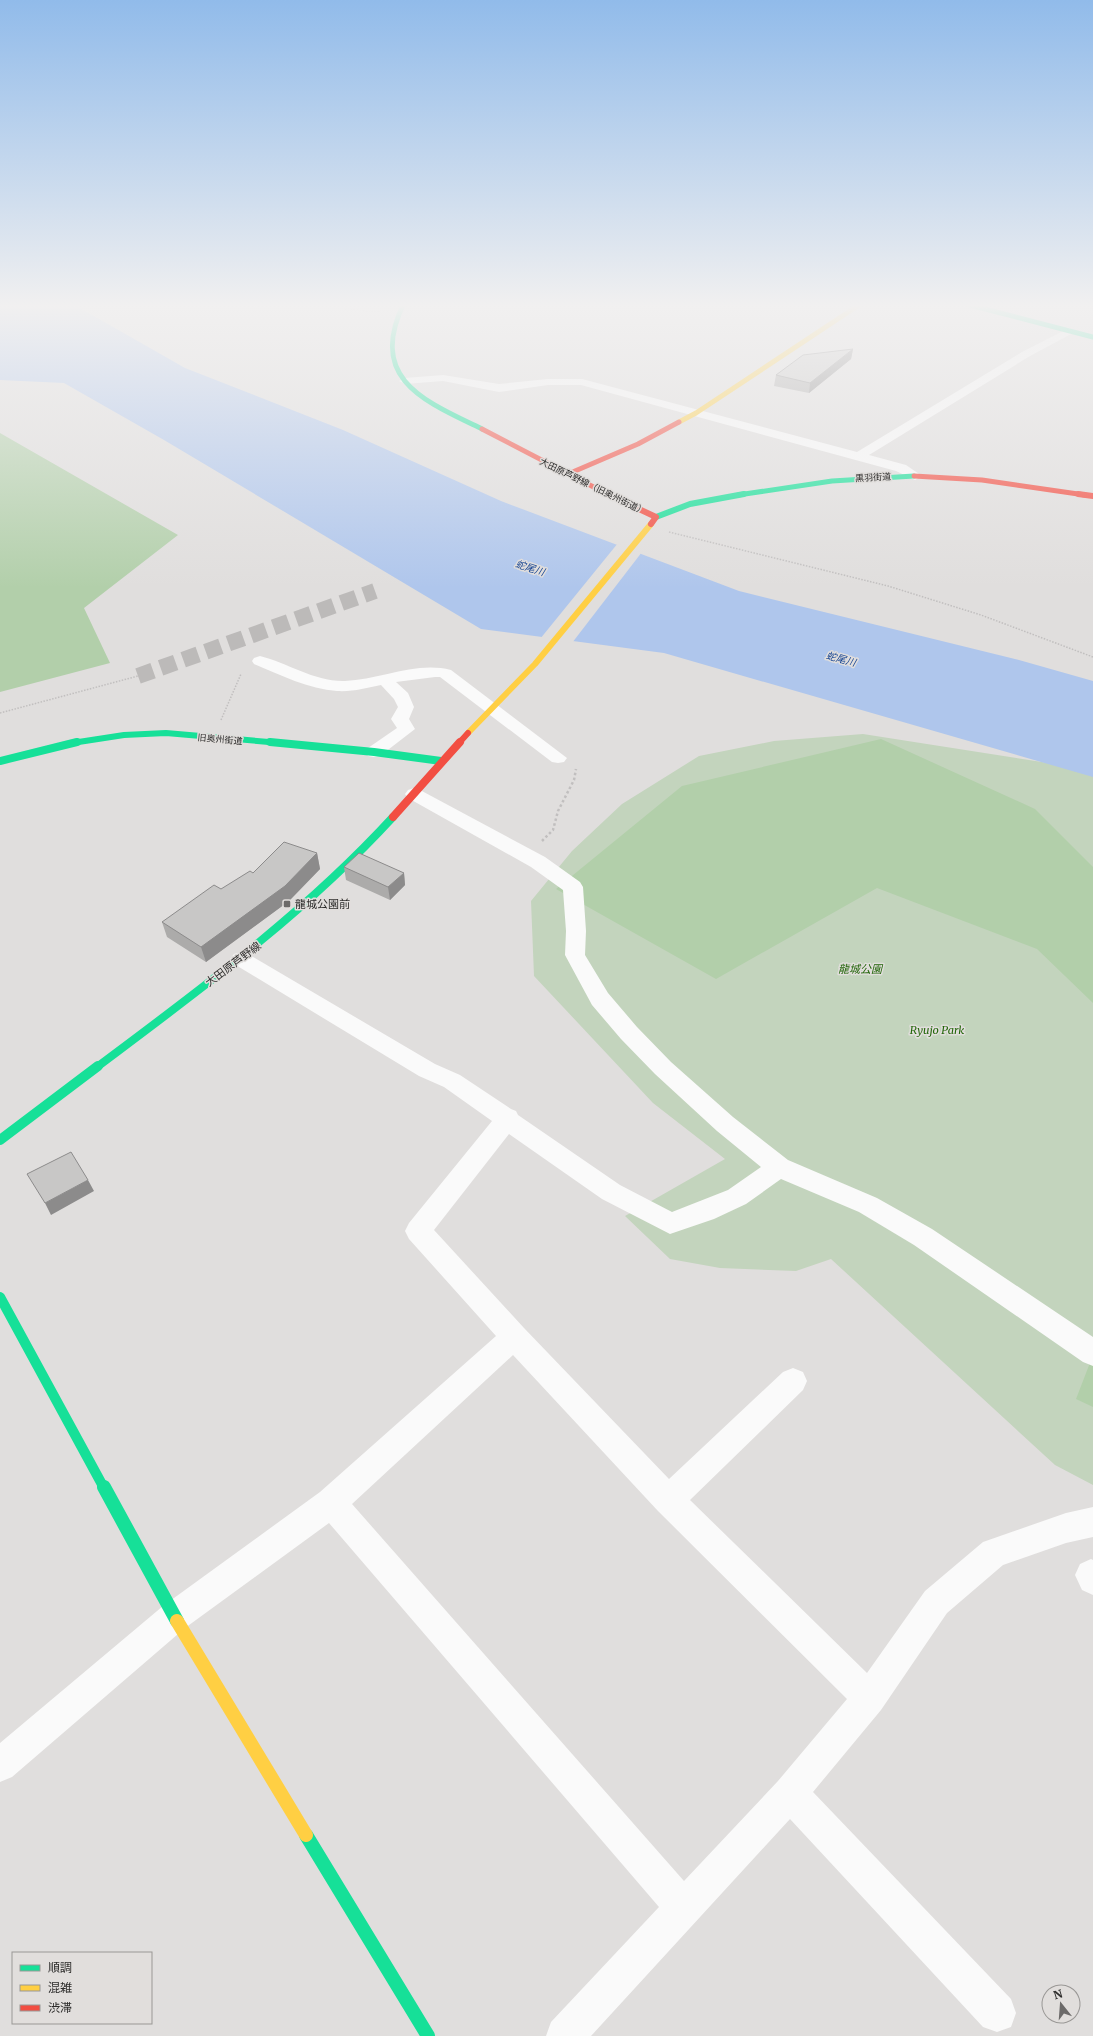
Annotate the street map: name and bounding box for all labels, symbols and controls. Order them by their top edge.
street label: 大田原芦野線（旧奥州街道） [538,455,648,517]
street label: 黒羽街道 [855,471,891,483]
water label: 蛇尾川 [514,557,547,579]
water label: 蛇尾川 [825,649,858,669]
street label: 旧奥州街道 [197,732,243,746]
place label: 龍城公園前 [295,897,350,911]
marker: 龍城公園前 [282,899,292,909]
street label: 大田原芦野線 [202,939,264,989]
park label: 龍城公園 [838,962,884,976]
park label: Ryujo Park [910,1023,964,1037]
legend [12,1952,152,2024]
text: 順調 [48,1960,72,1975]
text: 混雑 [48,1980,72,1995]
north arrow [1041,1984,1081,2024]
text: N [1052,1986,1065,2002]
text: 渋滞 [48,2000,72,2015]

